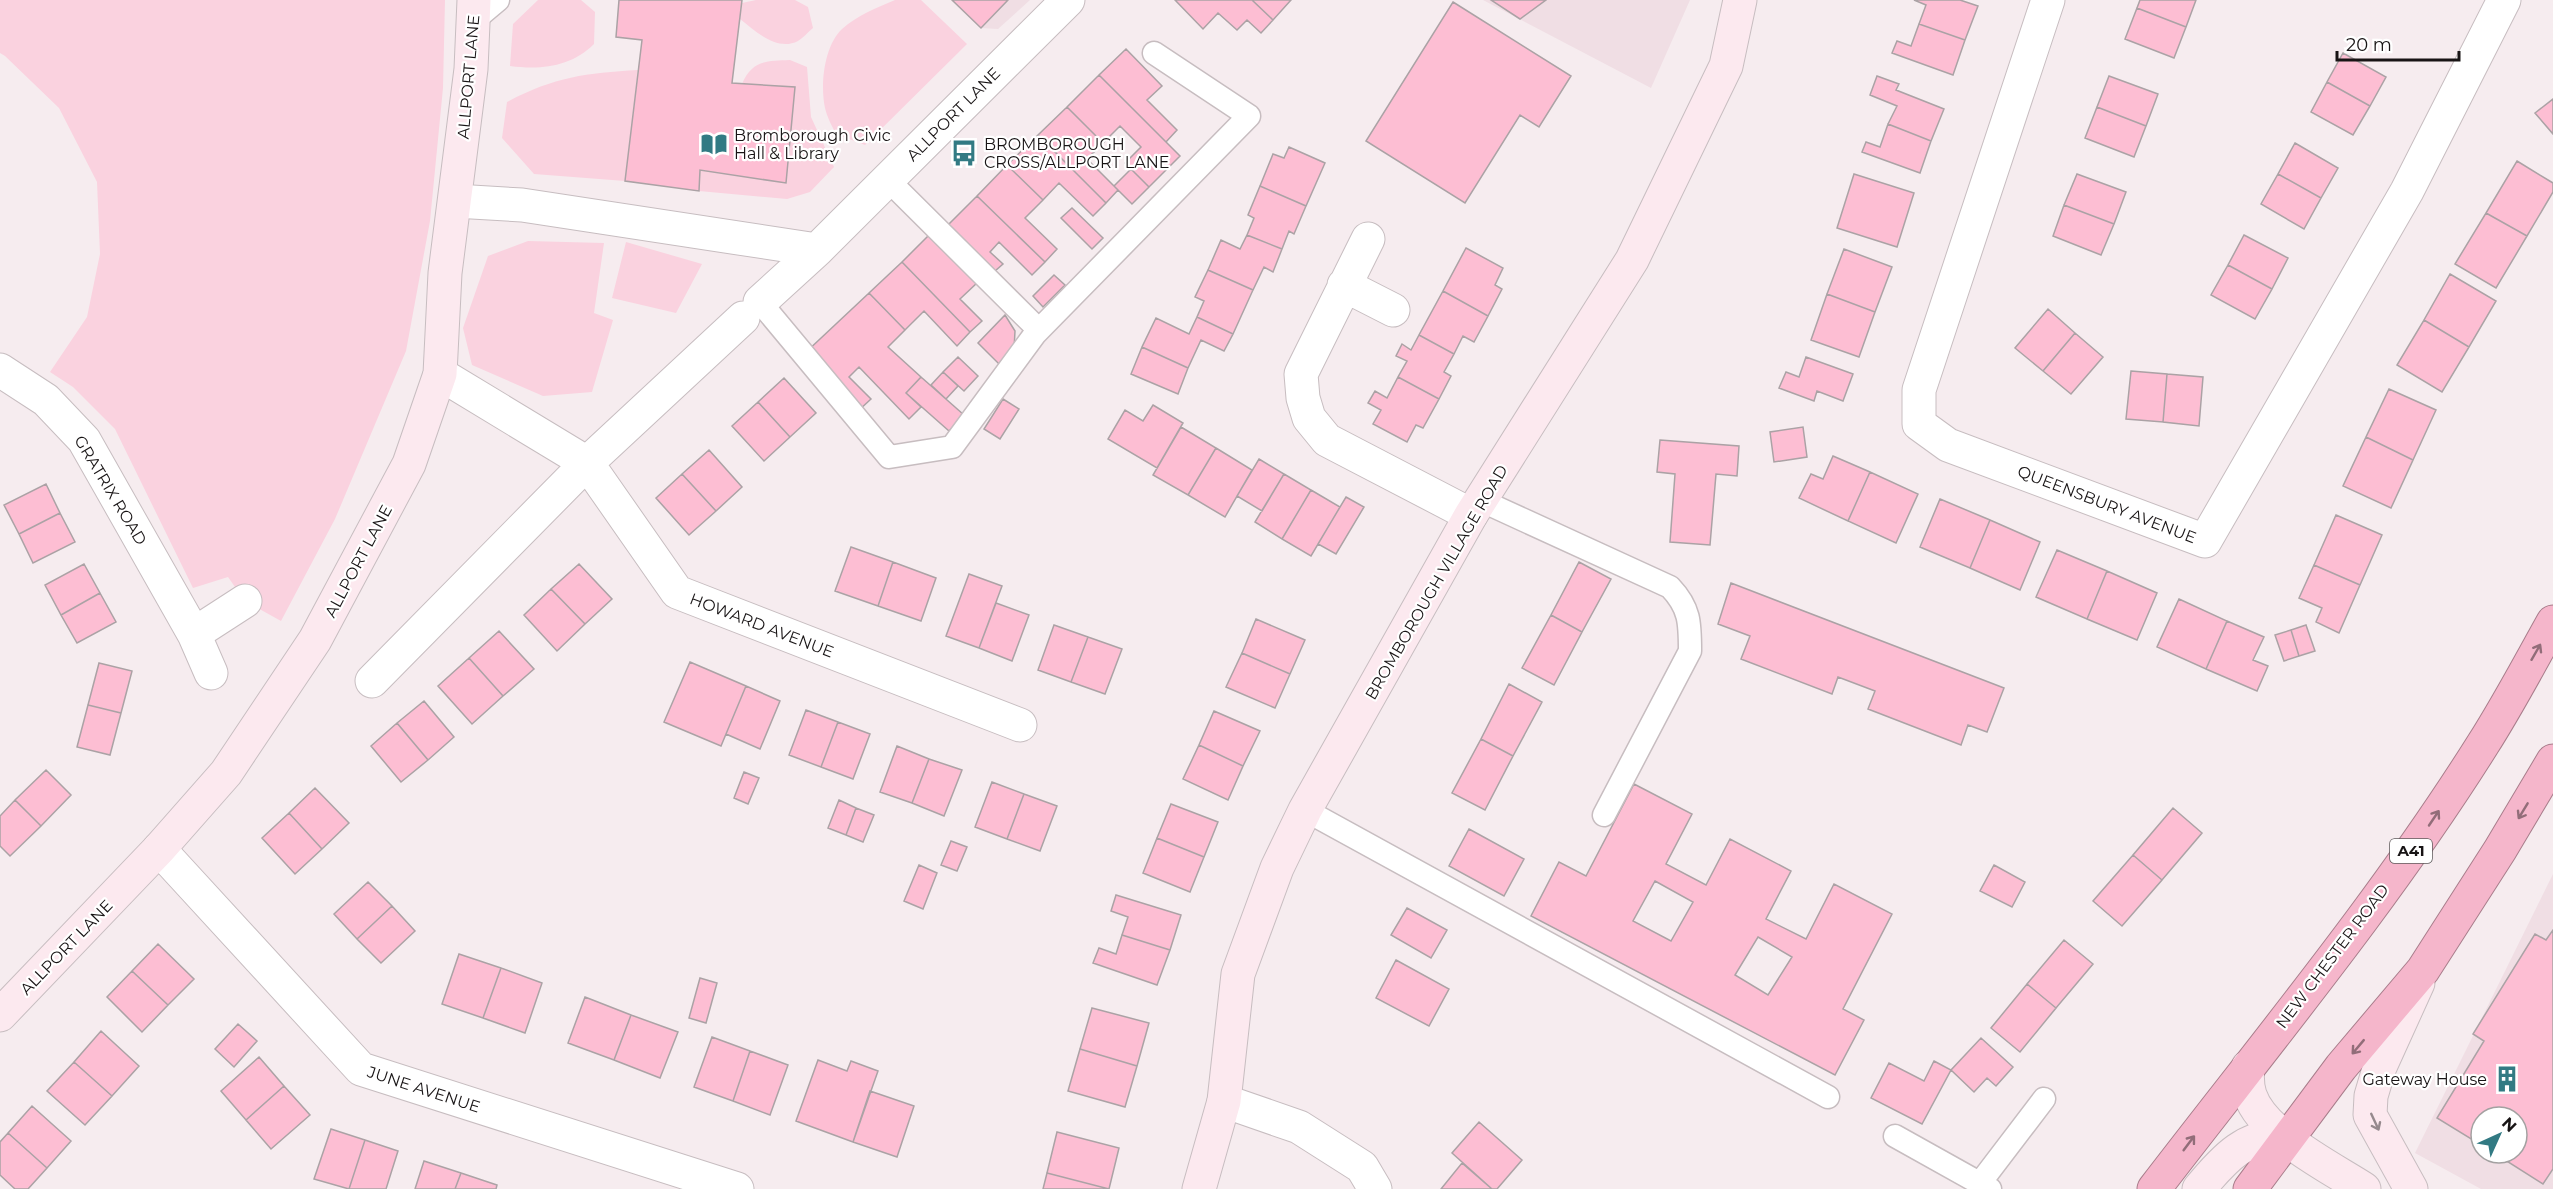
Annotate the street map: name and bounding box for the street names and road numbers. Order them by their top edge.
street label: ALLPORT LANE [454,14,483,140]
street label: ALLPORT LANE [903,64,1004,165]
street label: GRATRIX ROAD [70,432,151,548]
street label: BROMBOROUGH VILLAGE ROAD [1361,462,1512,703]
street label: QUEENSBURY AVENUE [2015,462,2199,547]
street label: ALLPORT LANE [321,502,396,621]
street label: HOWARD AVENUE [687,589,836,662]
road number: A41 [2390,839,2432,863]
street label: NEW CHESTER ROAD [2272,881,2393,1032]
street label: ALLPORT LANE [16,896,116,999]
street label: JUNE AVENUE [364,1062,483,1117]

